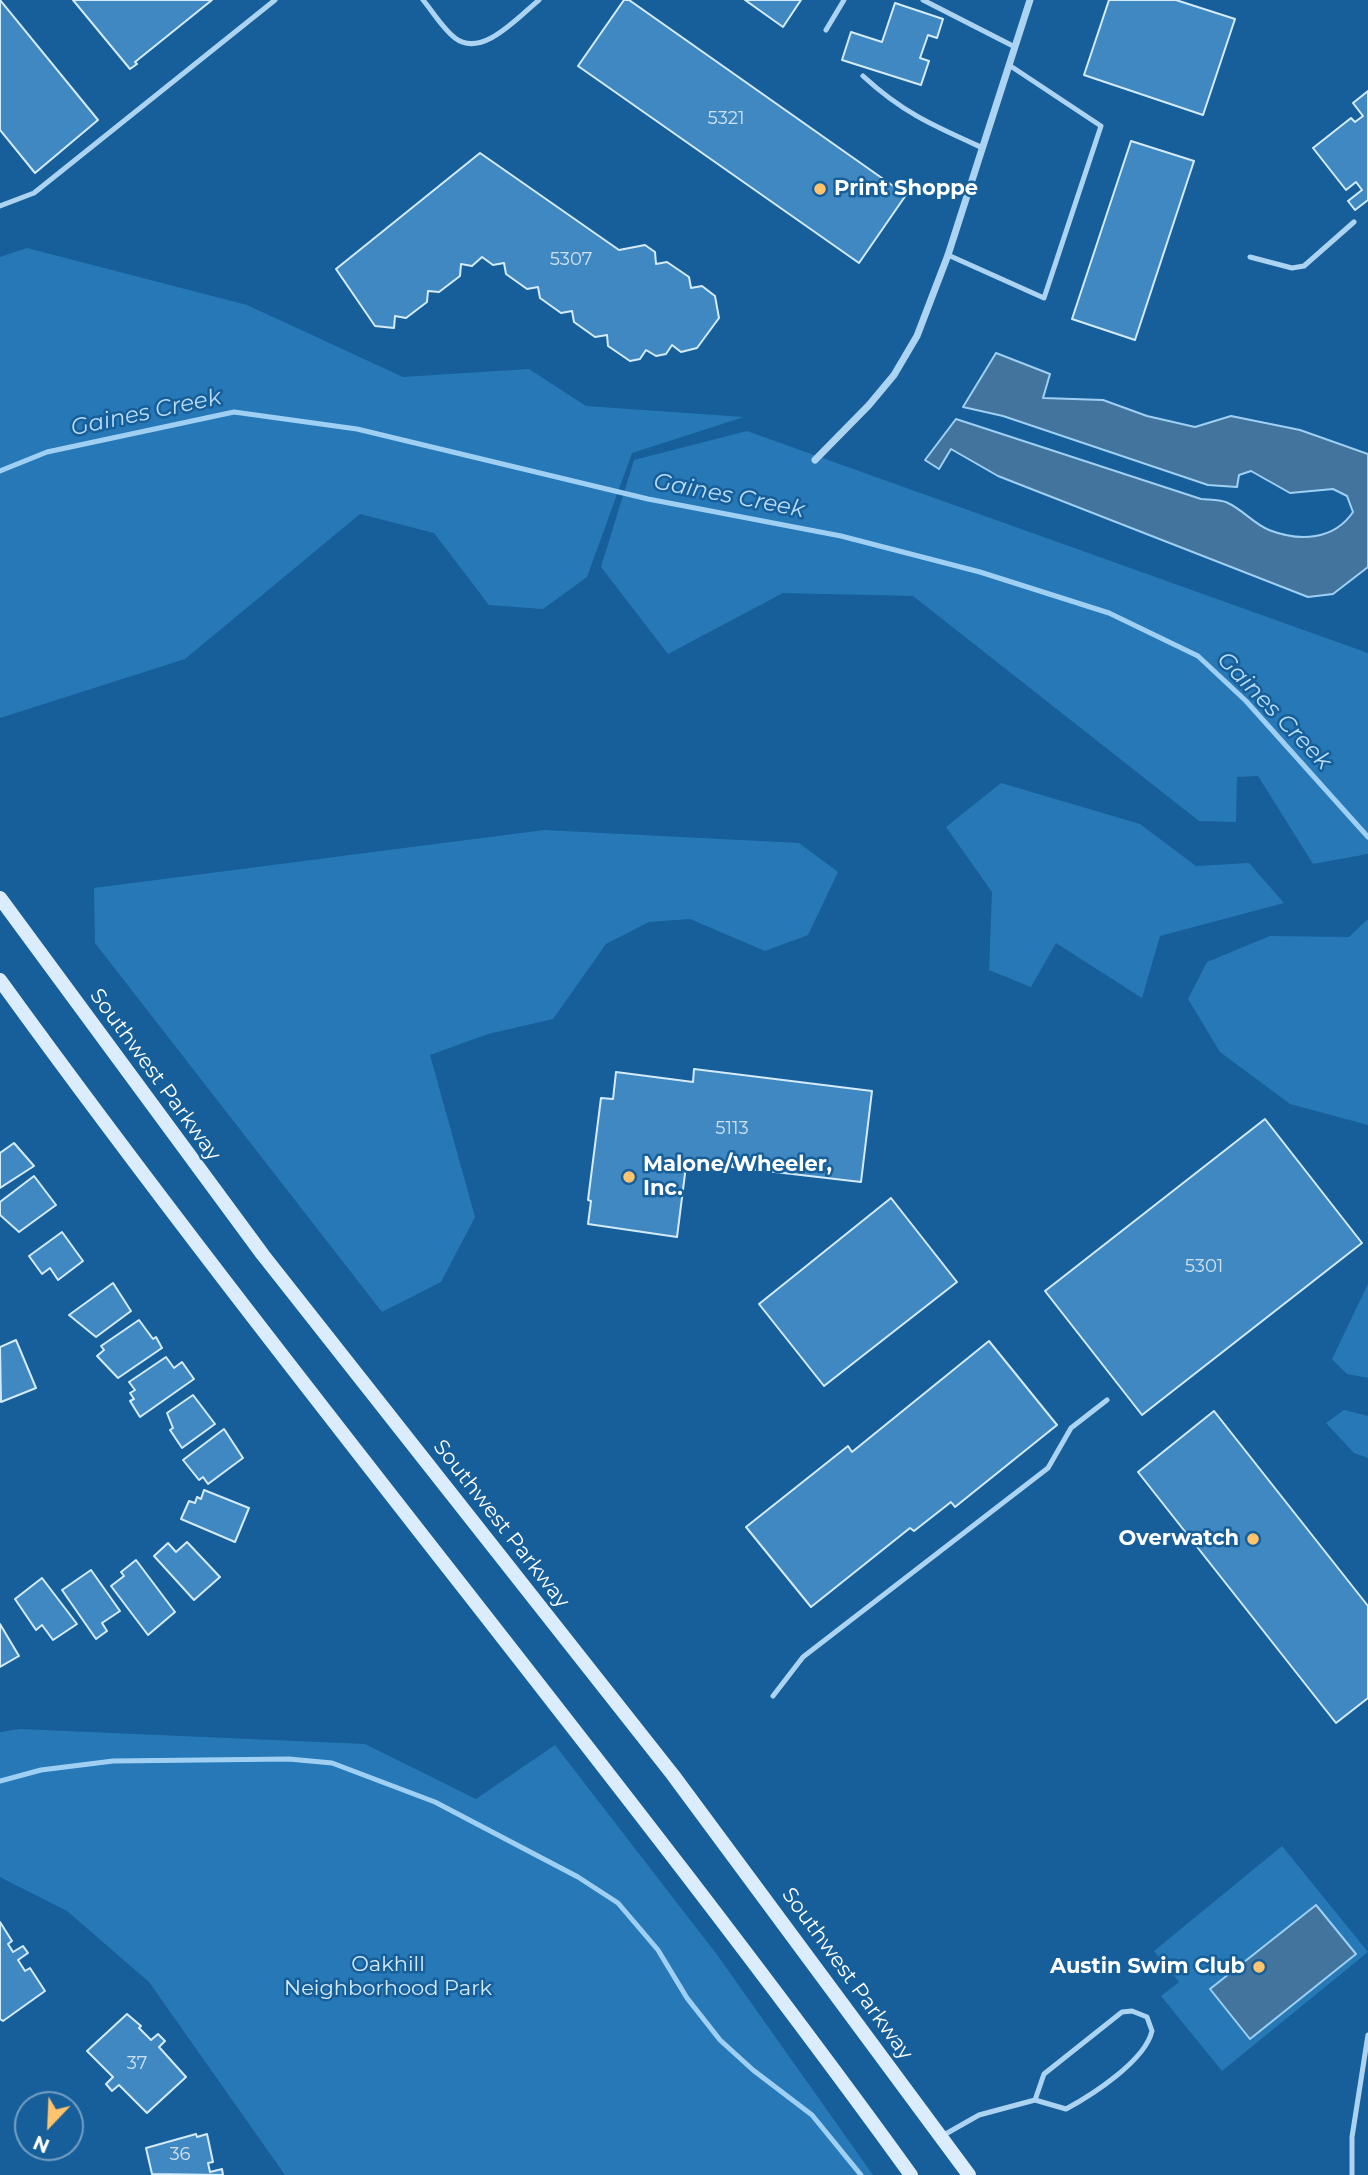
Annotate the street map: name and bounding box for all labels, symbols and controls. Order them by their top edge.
house number: 5321 [708,108,744,130]
place label: Print Shoppe [834,176,978,202]
marker: Print Shoppe [812,181,828,197]
house number: 5307 [550,249,592,271]
water label: Gaines Creek [68,384,224,442]
water label: Gaines Creek [651,468,807,524]
water label: Gaines Creek [1211,646,1337,776]
street label: Southwest Parkway [84,984,226,1166]
house number: 5113 [715,1118,749,1140]
place label: Malone/Wheeler, Inc. [643,1152,832,1202]
marker: Malone/Wheeler, Inc. [621,1169,637,1185]
house number: 5301 [1185,1256,1223,1278]
street label: Southwest Parkway [427,1435,575,1613]
place label: Overwatch [1119,1526,1239,1552]
marker: Overwatch [1245,1531,1261,1547]
street label: Southwest Parkway [776,1883,918,2065]
park label: Oakhill Neighborhood Park [284,1952,492,2002]
place label: Austin Swim Club [1050,1954,1245,1980]
marker: Austin Swim Club [1251,1959,1267,1975]
house number: 37 [127,2053,147,2075]
north arrow [14,2091,84,2161]
text: N [30,2130,53,2158]
house number: 36 [169,2144,191,2166]

